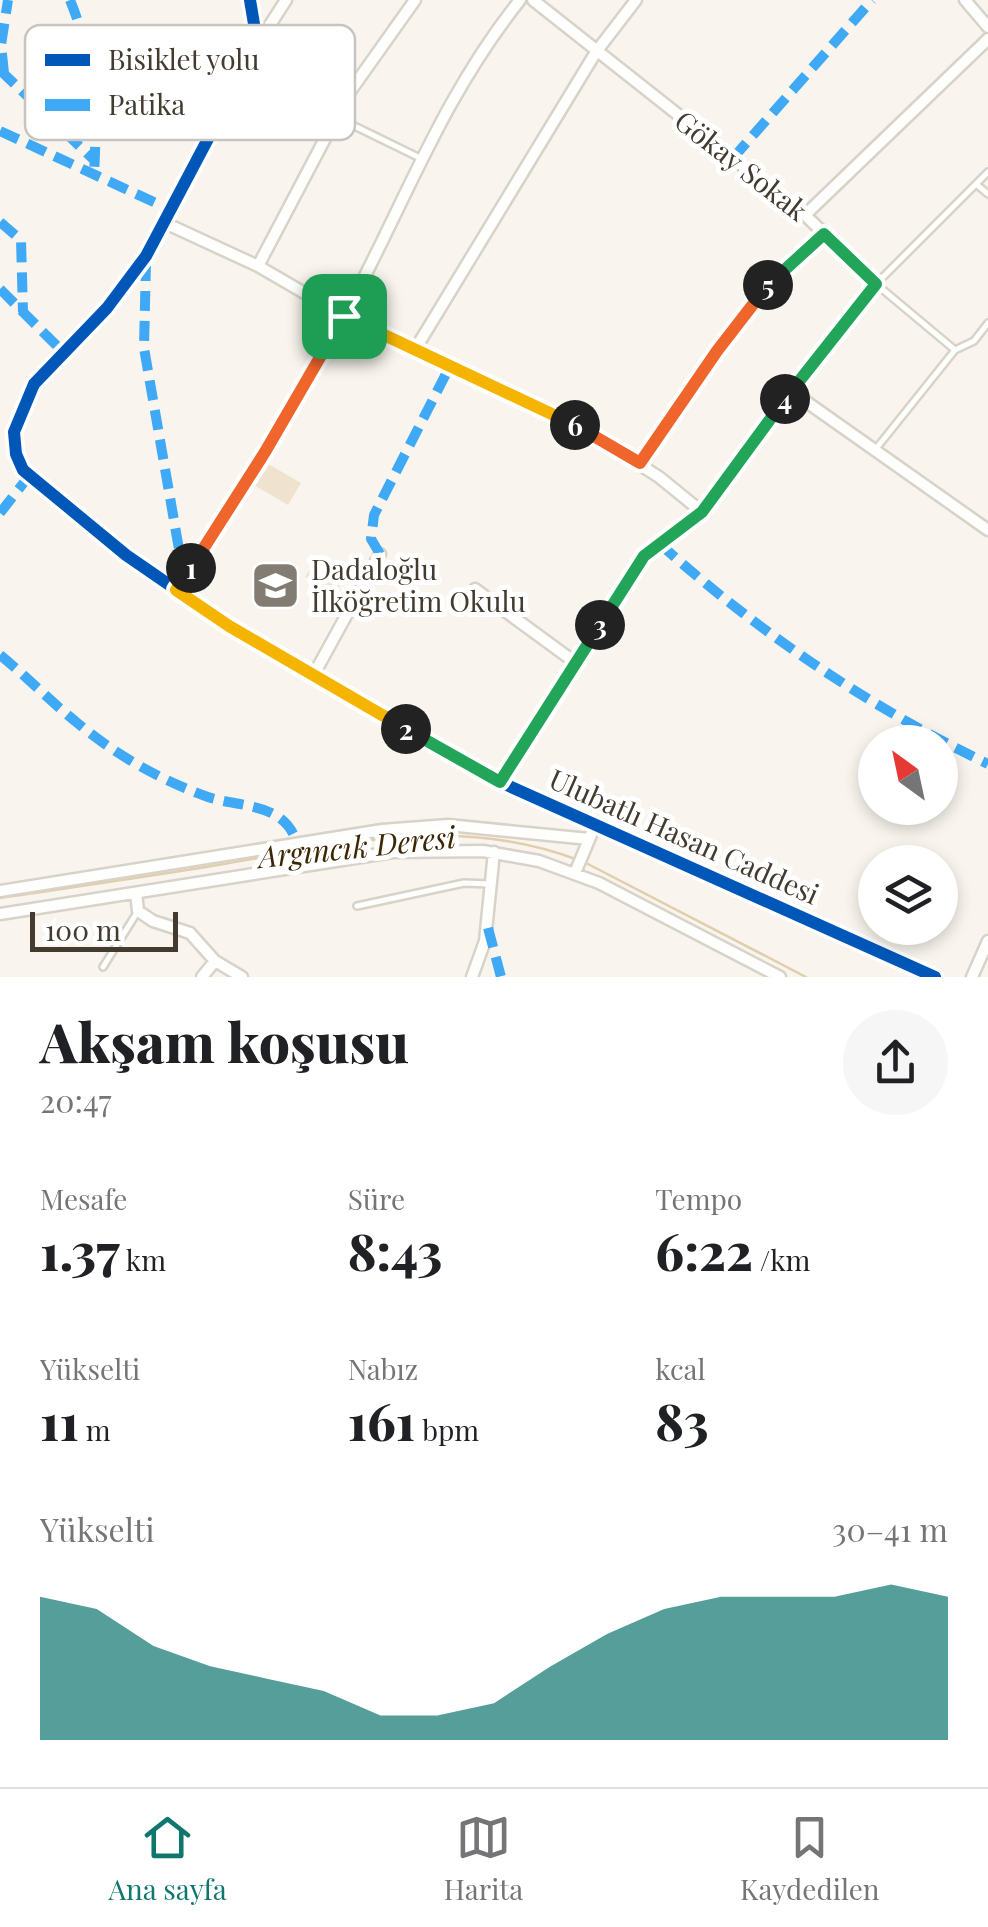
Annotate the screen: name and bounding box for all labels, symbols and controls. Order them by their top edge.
legend [25,25,355,140]
text: Bisiklet yolu [108,40,260,77]
text: Patika [108,85,185,122]
street label: Gökay Sokak [668,101,816,229]
pin: 5 [743,260,793,310]
text: 5 [762,266,774,303]
pin [302,274,387,359]
icon: arrive [317,289,372,344]
pin: 4 [760,374,810,424]
text: 4 [778,380,792,417]
pin: 6 [550,400,600,450]
text: 6 [567,406,583,443]
pin: 1 [166,543,216,593]
text: 1 [186,549,196,586]
place label: Dadaloğlu İlköğretim Okulu [311,550,526,619]
school or university icon: Dadaloğlu İlköğretim Okulu [250,560,302,612]
pin: 3 [575,600,625,650]
text: 3 [593,606,607,643]
pin: 2 [381,704,431,754]
text: 2 [399,710,413,747]
north arrow [858,725,958,825]
map controls [858,725,958,945]
street label: Ulubatlı Hasan Caddesi [544,759,825,912]
water label: Argıncık Deresi [253,816,458,877]
button: layers [858,845,958,945]
scale bar [30,907,178,951]
text: 100 m [45,911,121,948]
text: Akşam koşusu [40,1003,409,1077]
button: share [843,1010,948,1115]
text: 20:47 [40,1078,111,1121]
text: Mesafe [40,1180,128,1217]
text: Süre [348,1180,405,1217]
text: Tempo [655,1180,742,1217]
text: 1.37 [40,1217,120,1284]
text: 8:43 [348,1217,442,1284]
text: 6:22 [655,1217,753,1284]
text: km [120,1241,166,1278]
text: /km [753,1241,810,1278]
text: Yükselti [40,1350,140,1387]
text: Nabız [348,1350,418,1387]
text: kcal [655,1350,706,1387]
text: 11 [40,1387,79,1454]
text: 161 [348,1387,415,1454]
text: 83 [655,1387,708,1454]
text: m [79,1411,111,1448]
text: bpm [415,1411,479,1448]
text: Yükselti [40,1507,155,1550]
text: 30–41 m [832,1507,948,1550]
tab: Ana sayfa [108,1810,227,1907]
tab: Harita [444,1810,523,1907]
tab: Kaydedilen [740,1810,880,1907]

